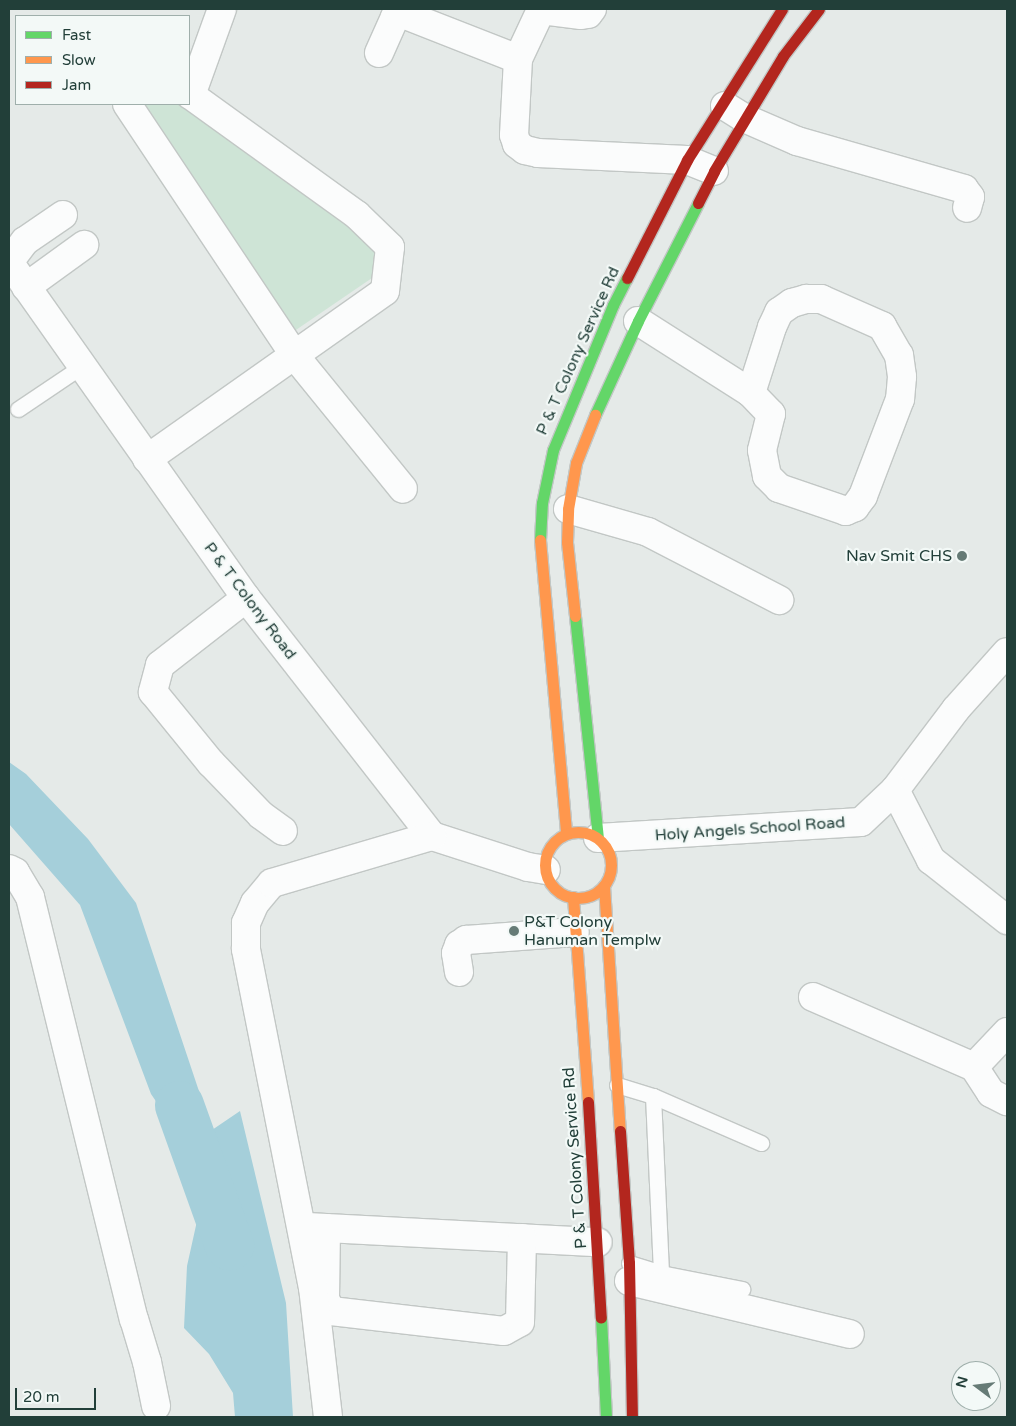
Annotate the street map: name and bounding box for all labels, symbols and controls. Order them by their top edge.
legend [15,15,190,105]
text: Fast [62,26,91,44]
text: Slow [62,51,96,69]
text: Jam [62,76,91,94]
street label: P & T Colony Service Rd [532,264,624,438]
street label: P & T Colony Road [200,539,300,663]
place label: Nav Smit CHS [846,546,952,566]
marker: Nav Smit CHS [956,550,968,562]
street label: Holy Angels School Road [654,813,846,845]
place label: P&T Colony Hanuman Templw [524,912,661,950]
marker: P&T Colony Hanuman Templw [508,925,520,937]
street label: P & T Colony Service Rd [559,1067,591,1249]
north arrow [951,1361,1001,1411]
text: N [952,1375,972,1390]
scale bar [18,1378,99,1410]
text: 20 m [23,1388,60,1406]

